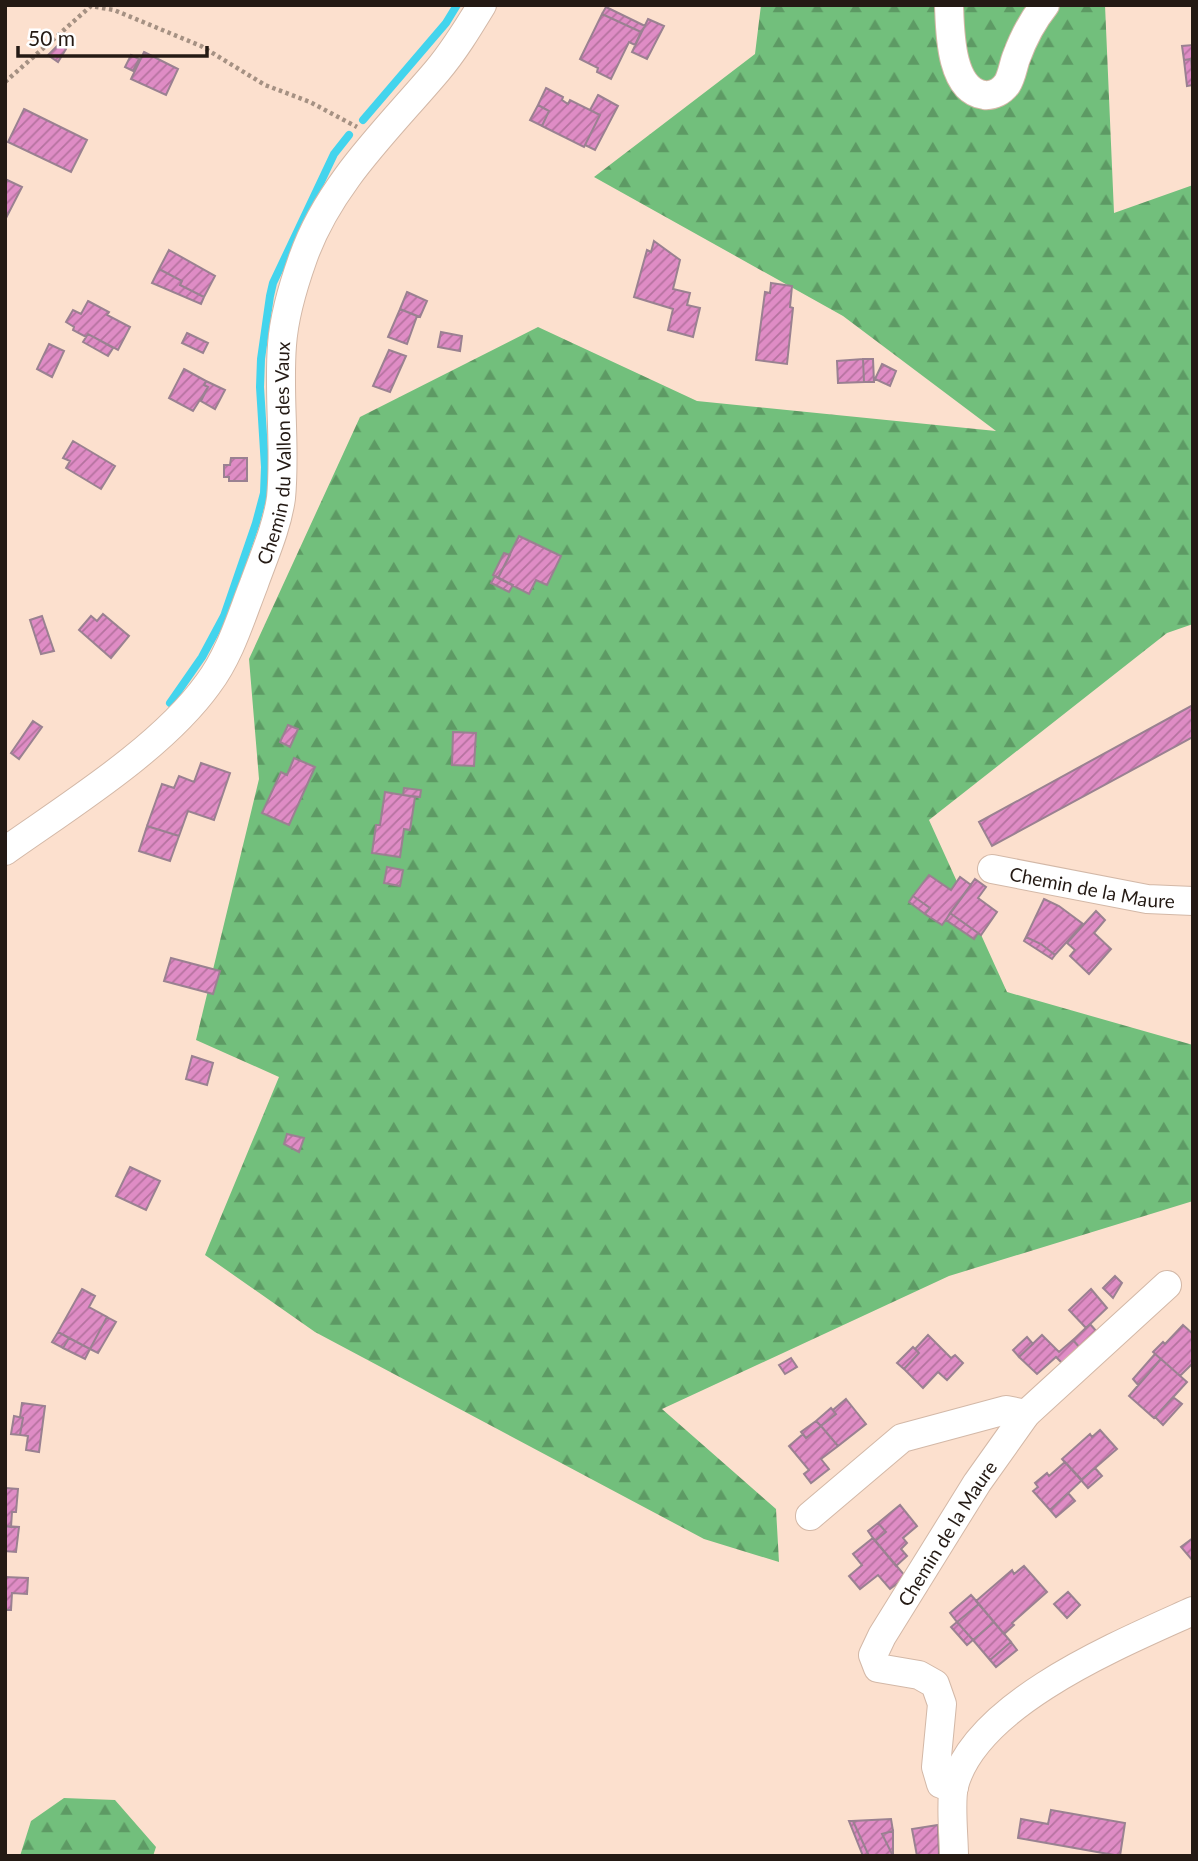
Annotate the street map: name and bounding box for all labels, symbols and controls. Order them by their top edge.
scale bar [18,14,206,58]
text: 50 m [28,25,75,50]
street label: Chemin du Vallon des Vaux [251,340,294,567]
street label: Chemin de la Maure [1008,861,1175,912]
street label: Chemin de la Maure [892,1456,1001,1610]

